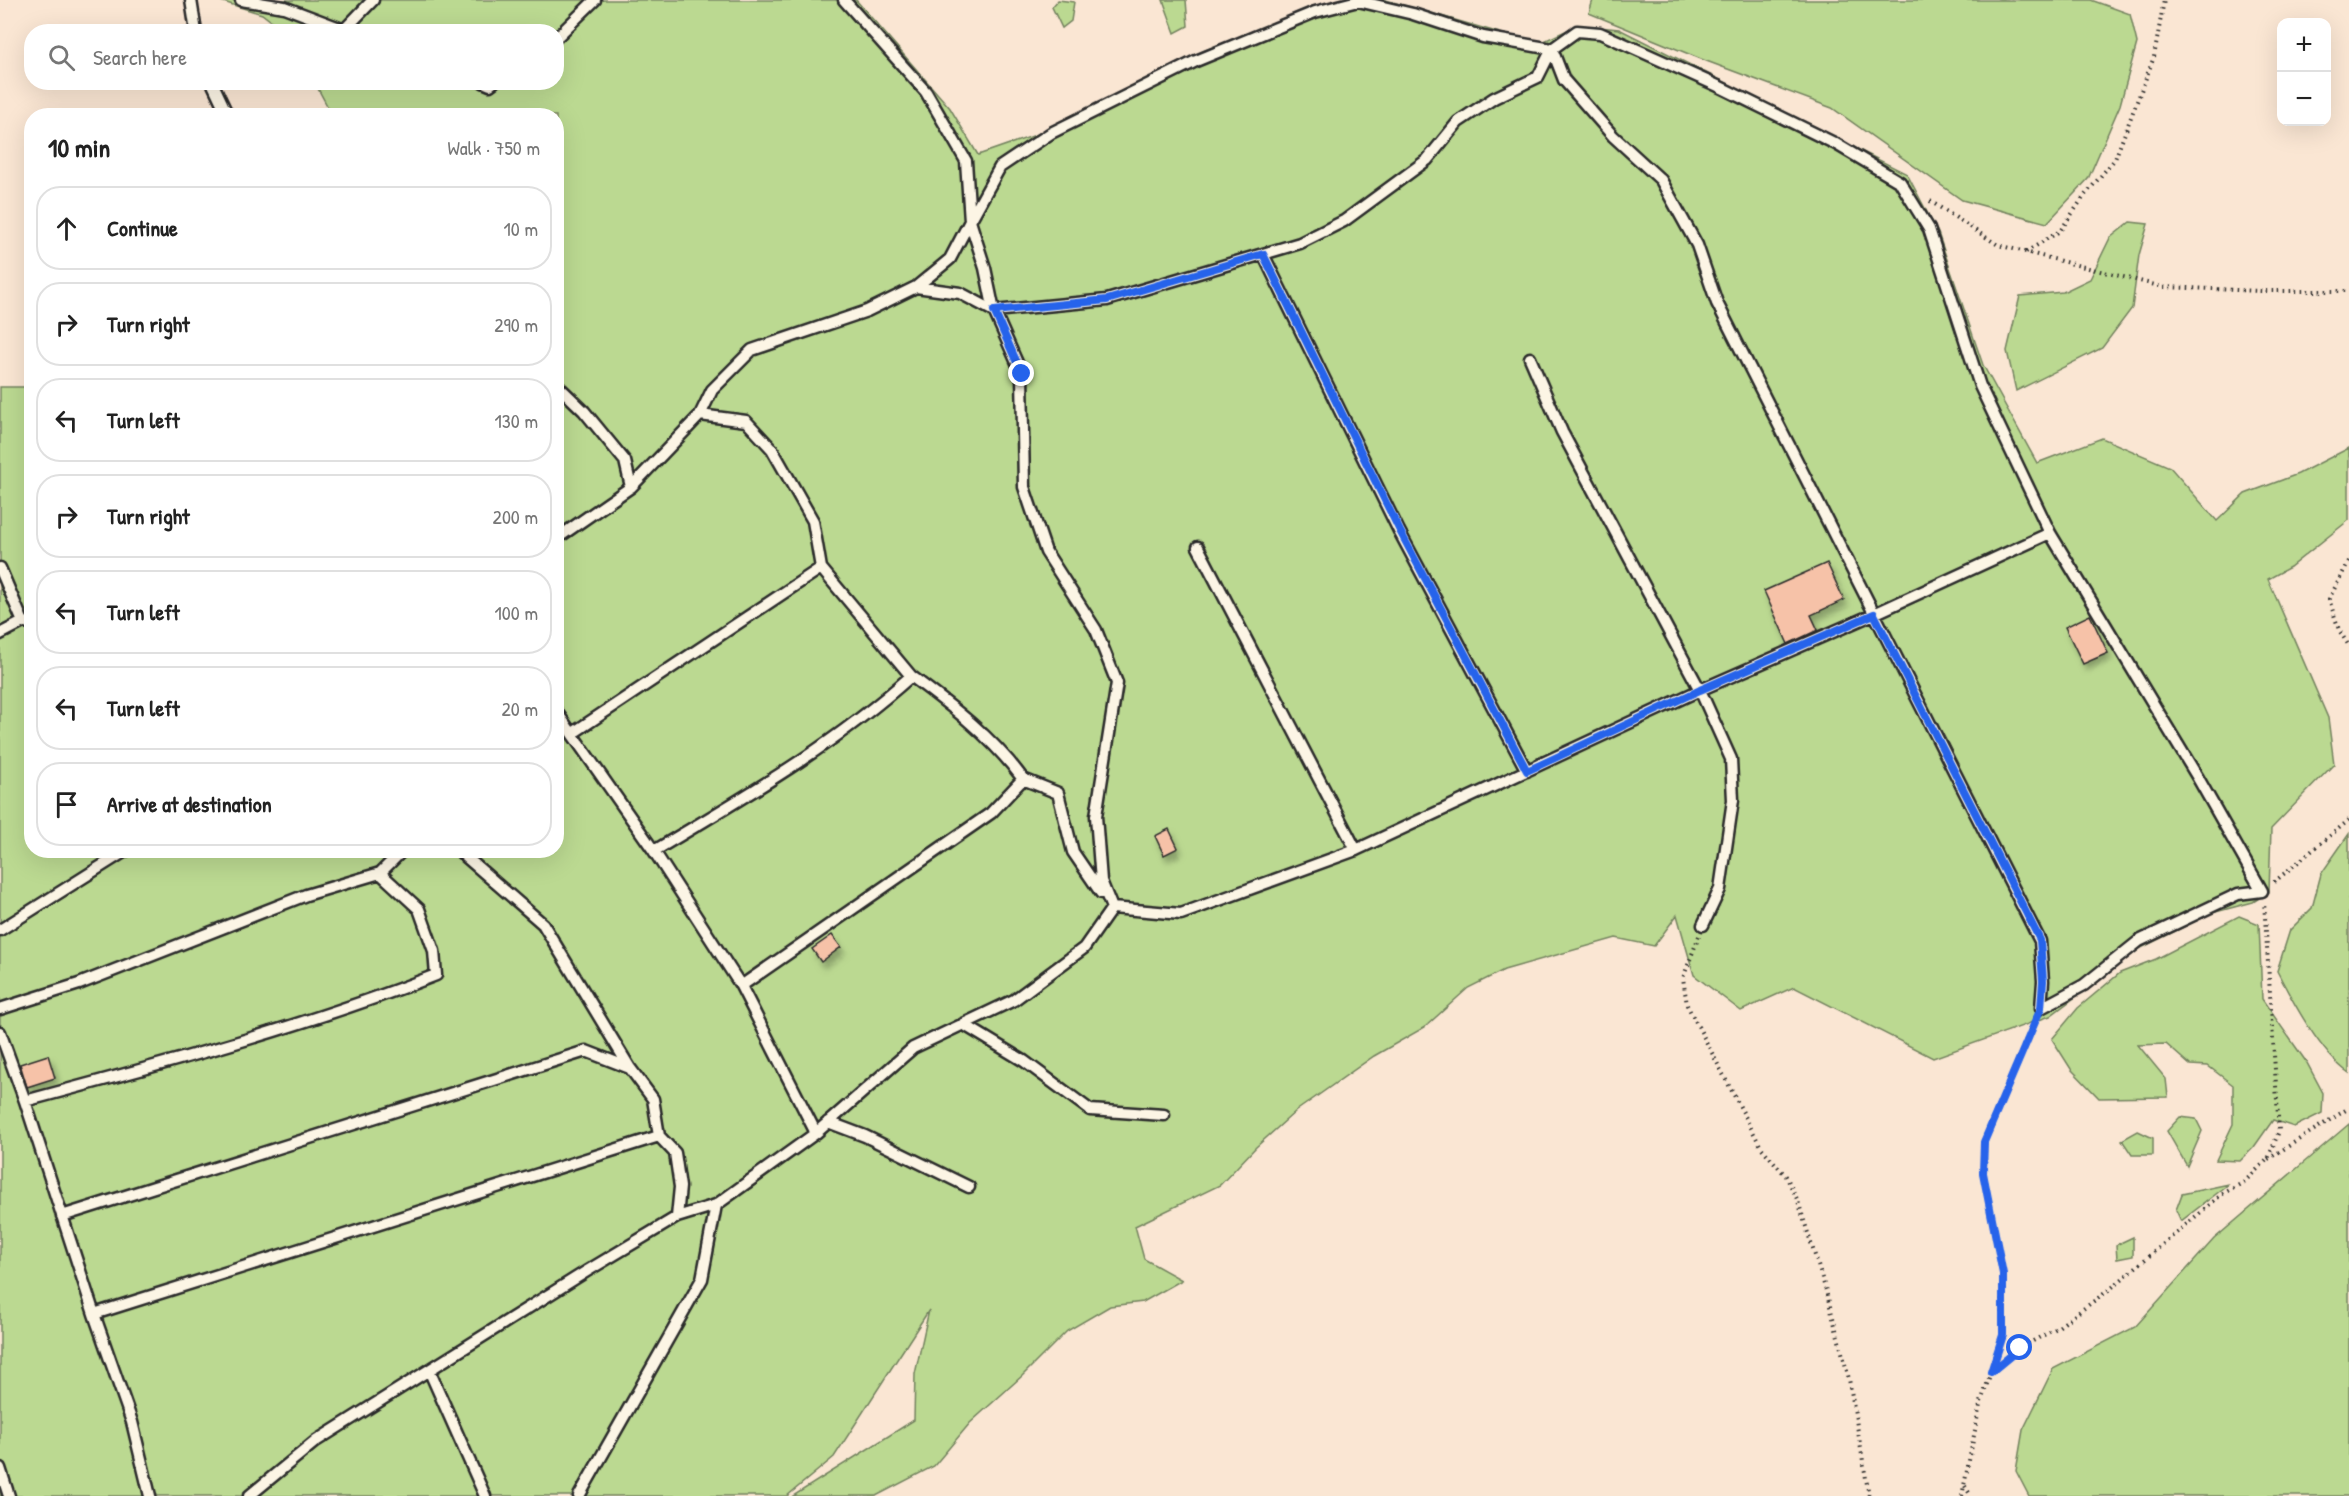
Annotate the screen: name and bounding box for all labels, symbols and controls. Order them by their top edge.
map controls [2277,18,2331,126]
button: + [2277,18,2331,72]
search box [24,24,564,90]
icon: search [45,41,78,74]
text: Search here [93,42,187,72]
button: − [2277,72,2331,126]
text: 10 min [48,130,110,165]
text: Walk · 750 m [448,134,540,161]
icon: ahead [50,212,83,245]
text: Continue [107,213,178,243]
text: 10 m [504,215,538,242]
icon: right [50,308,83,341]
text: Turn right [107,309,190,339]
text: 290 m [494,311,538,338]
route end [1008,360,1034,386]
icon: left [50,404,83,437]
text: Turn left [107,405,180,435]
text: 130 m [495,407,538,434]
icon: right [50,500,83,533]
text: Turn right [107,501,190,531]
text: 200 m [493,503,538,530]
icon: left [50,596,83,629]
text: Turn left [107,597,180,627]
text: 100 m [495,599,538,626]
icon: left [50,692,83,725]
text: Turn left [107,693,180,723]
text: 20 m [501,695,538,722]
icon: arrive [50,788,83,821]
text: Arrive at destination [107,789,272,819]
route start [2006,1334,2032,1360]

